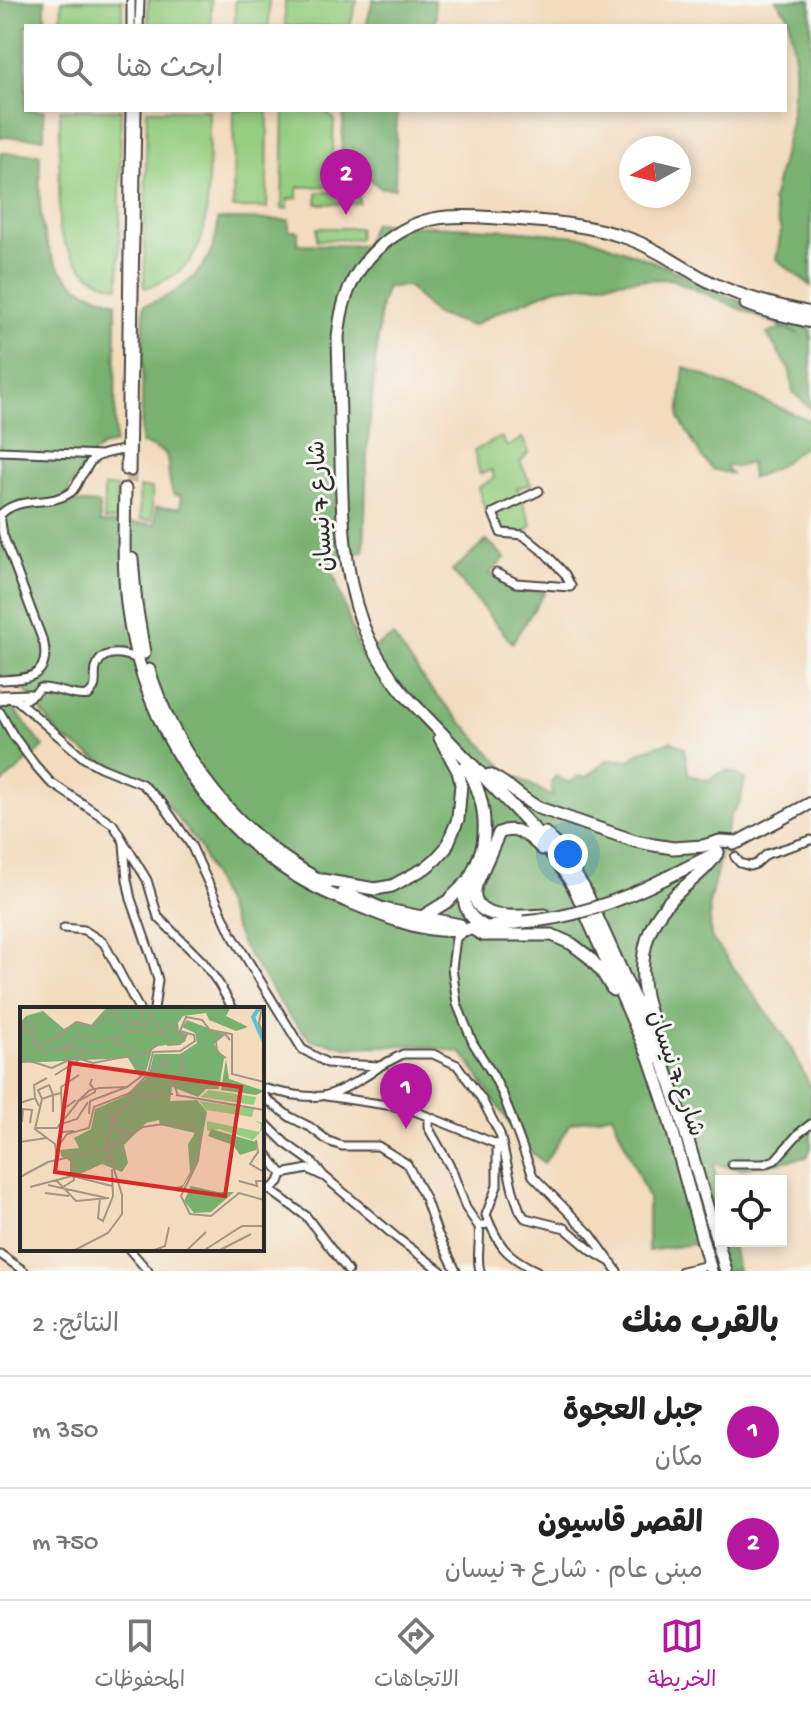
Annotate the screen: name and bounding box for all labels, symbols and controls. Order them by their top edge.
search box [24,24,787,112]
icon: search [52,46,96,90]
text: ابحث هنا [116,53,223,88]
north arrow [619,136,691,208]
pin: 2 [320,149,372,215]
street label: شارع 7 نيسان [304,439,342,573]
your location [548,834,588,874]
inset map [20,1007,264,1251]
street label: شارع 7 نيسان [639,1007,709,1141]
pin: 1 [380,1063,432,1129]
map controls [715,1175,787,1247]
button: locate [715,1175,787,1247]
text: بالقرب منك [622,1306,779,1346]
text: النتائج: 2 [32,1311,119,1342]
text: جبل العجوة [563,1396,703,1431]
text: 350 m [32,1417,99,1448]
text: 1 [748,1417,758,1448]
text: مكان [655,1445,703,1476]
text: القصر قاسيون [538,1508,703,1543]
text: 750 m [32,1529,99,1560]
text: 2 [747,1529,759,1560]
text: مبنى عام · شارع 7 نيسان [445,1557,703,1588]
tab: المحفوظات [94,1614,185,1698]
tab: الاتجاهات [374,1614,459,1698]
tab: الخريطة [648,1614,717,1698]

